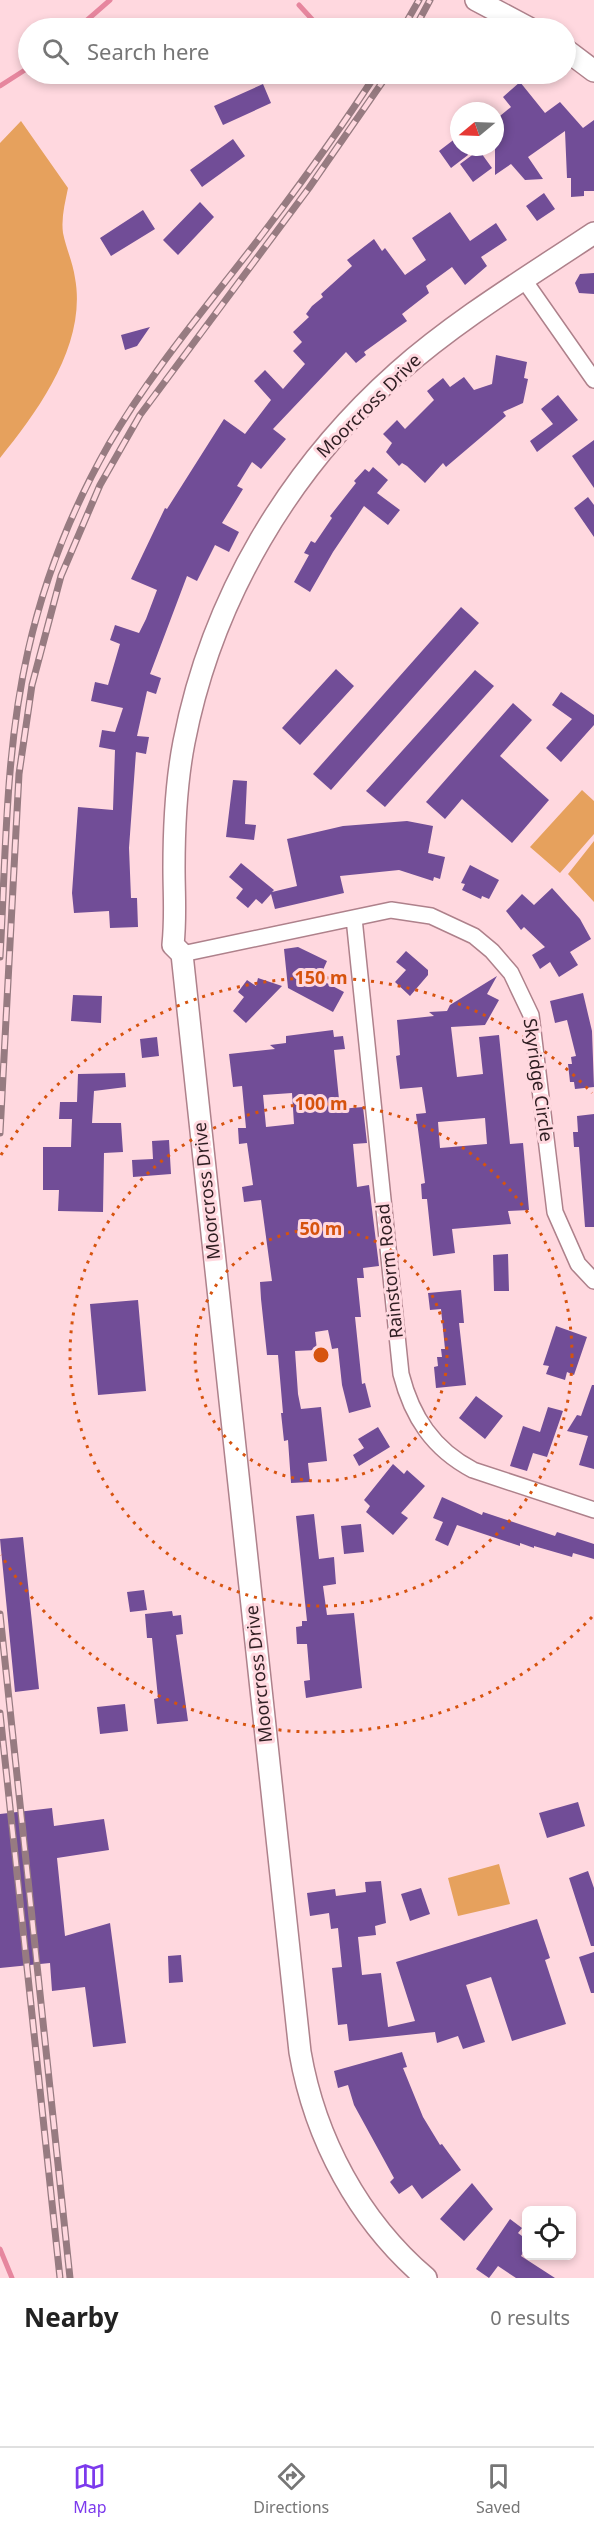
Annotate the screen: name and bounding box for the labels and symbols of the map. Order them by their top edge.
north arrow [450,102,504,156]
street label: Moorcross Drive [311,348,426,463]
text: 150 m [294,965,348,989]
street label: Skyridge Circle [518,1017,560,1143]
text: 100 m [294,1091,348,1115]
street label: Moorcross Drive [187,1121,225,1261]
street label: Rainstorm Road [370,1203,408,1340]
text: 50 m [300,1216,342,1240]
centre of rings [311,1345,331,1365]
street label: Moorcross Drive [239,1604,277,1744]

